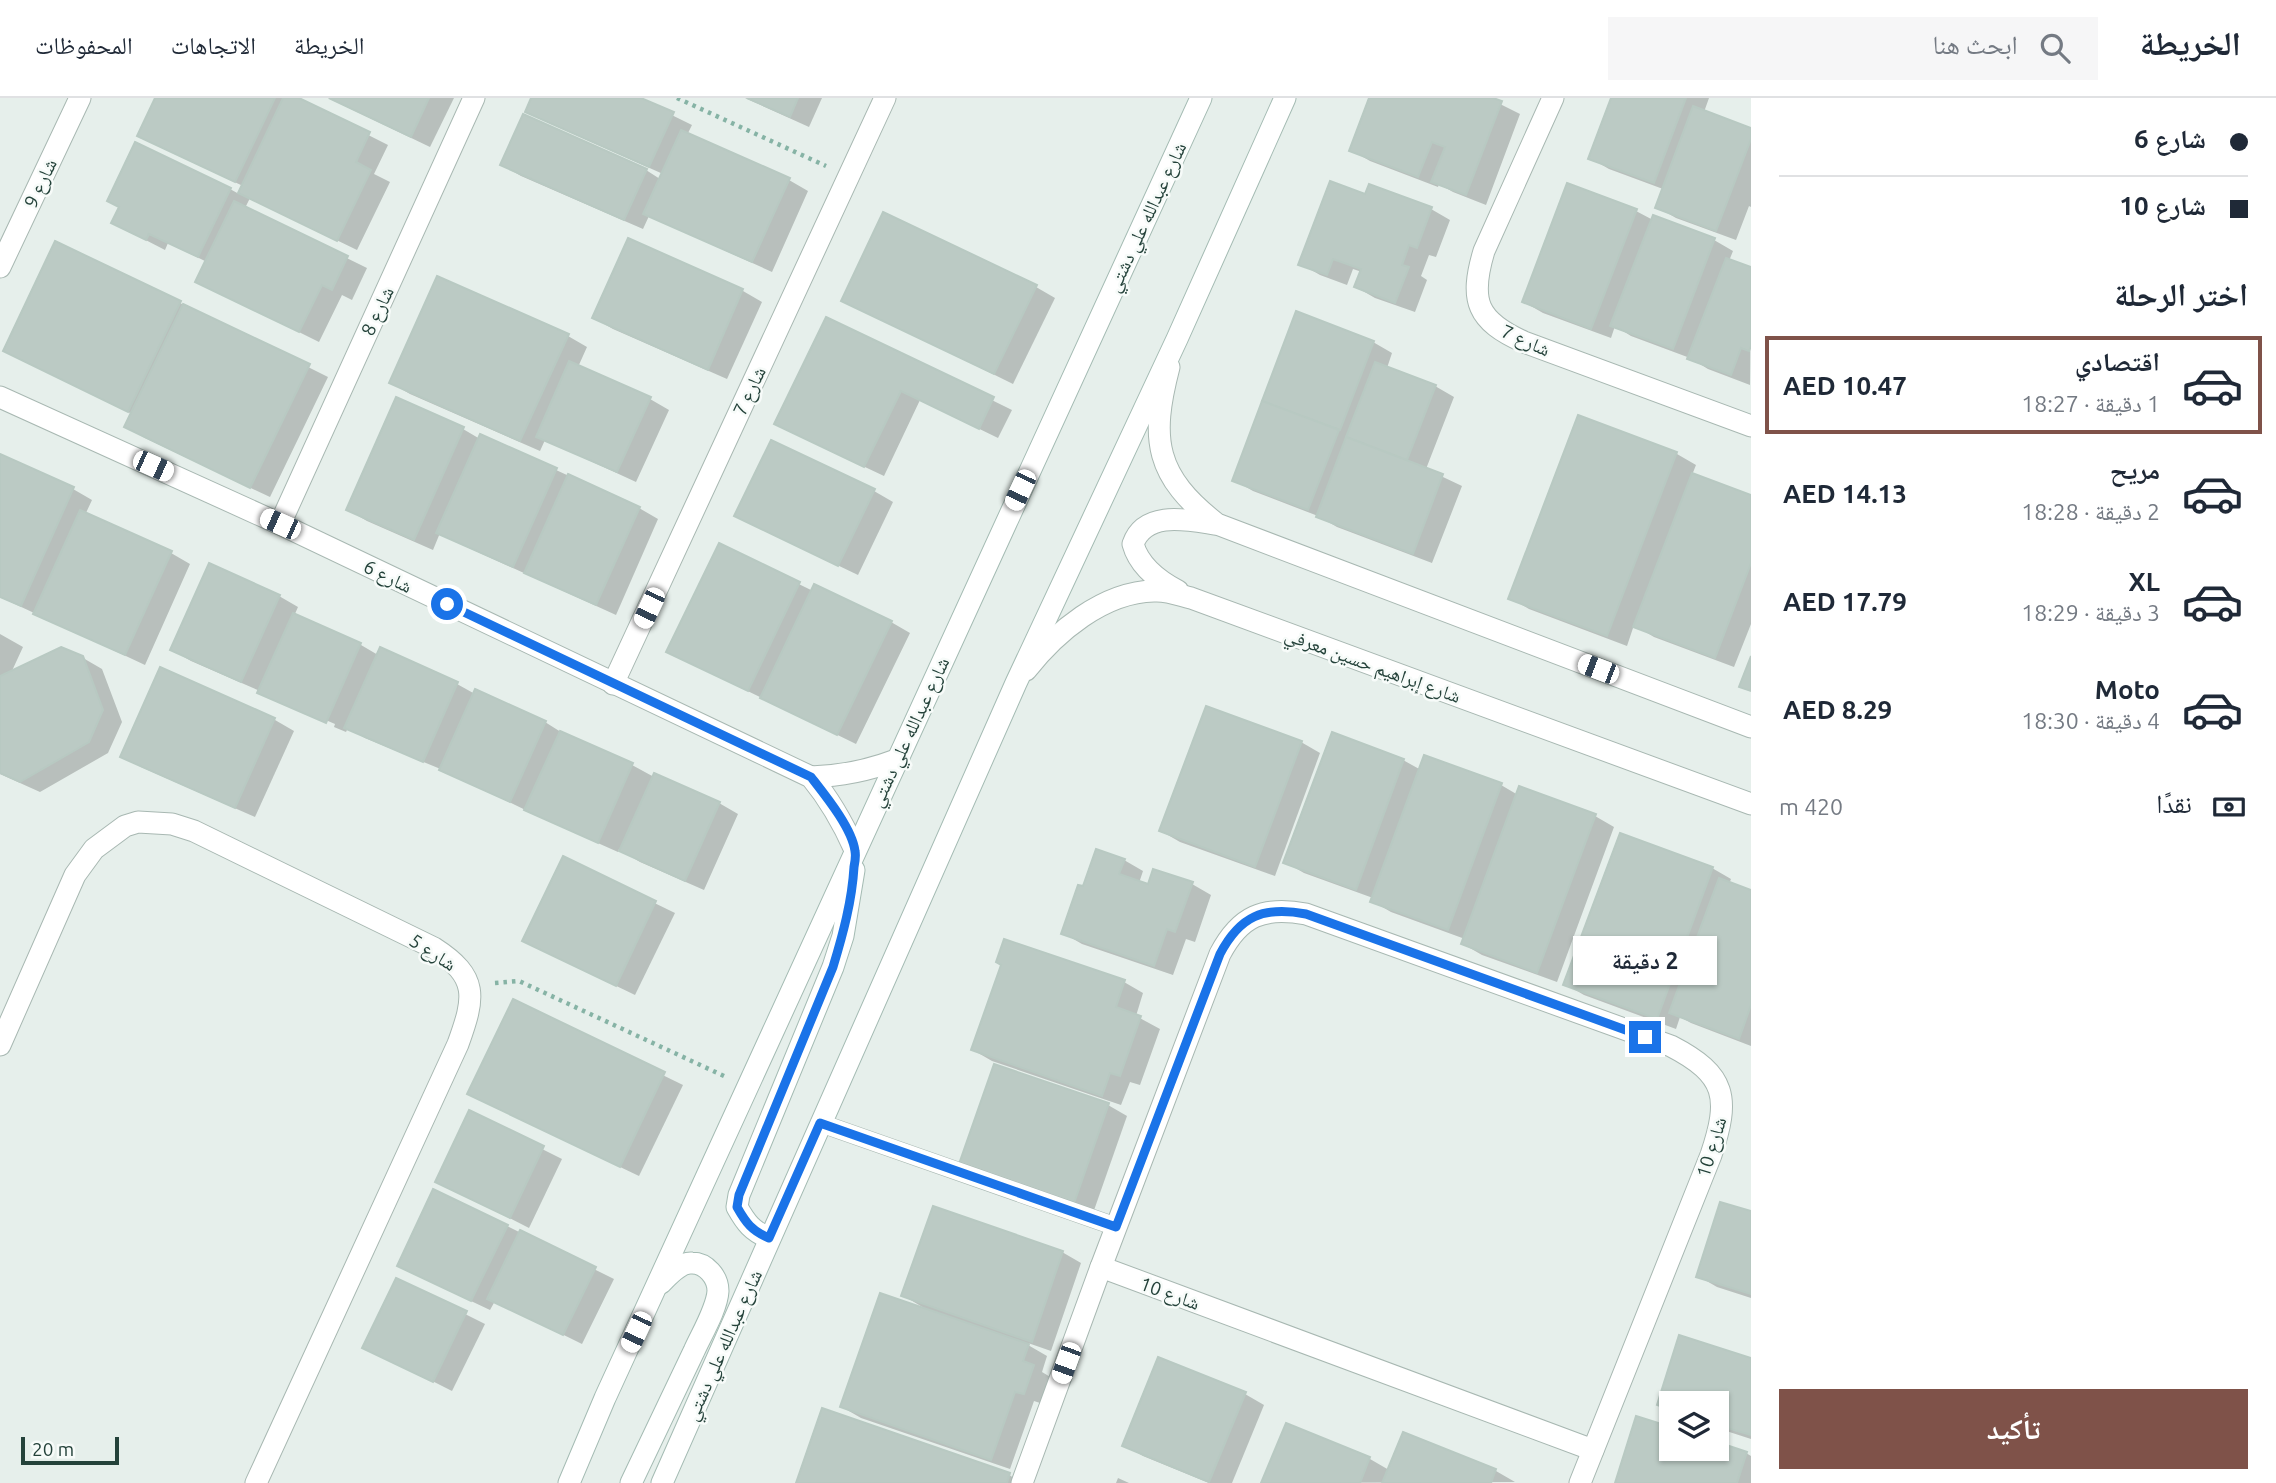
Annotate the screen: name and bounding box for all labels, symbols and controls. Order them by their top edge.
search box [1608,17,2098,80]
text: الخريطة [2140,24,2241,61]
icon: search [2036,29,2074,67]
text: ابحث هنا [1933,30,2018,59]
text: المحفوظات [35,32,133,59]
text: الاتجاهات [171,32,256,59]
text: الخريطة [294,32,365,59]
text: شارع 6 [2134,124,2206,153]
street label: شارع عبدالله علي دشتي [1102,139,1195,297]
street label: شارع 9 [19,155,62,211]
text: شارع 10 [2119,191,2206,220]
text: اختر الرحلة [2114,276,2248,312]
street label: شارع 8 [356,283,399,339]
street label: شارع 7 [1498,320,1554,361]
text: اقتصادي [2075,347,2160,376]
icon: car [2181,354,2244,417]
street label: شارع 7 [728,363,771,419]
text: AED 10.47 [1783,371,1907,400]
text: 1 دقيقة · 18:27 [2021,391,2160,416]
car [130,448,177,484]
text: مريح [2110,455,2160,484]
icon: car [2181,462,2244,525]
car [1002,467,1039,513]
text: AED 14.13 [1783,479,1907,508]
text: 2 دقيقة · 18:28 [2021,499,2160,524]
car [257,506,304,542]
street label: شارع 6 [360,555,416,598]
text: XL [2129,567,2160,596]
icon: car [2181,570,2244,633]
car [631,585,668,631]
text: AED 17.79 [1783,587,1907,616]
route start [431,588,463,620]
text: 3 دقيقة · 18:29 [2021,600,2160,625]
street label: شارع إبراهيم حسين معرفي [1280,623,1464,712]
car [1575,652,1622,686]
street label: شارع عبدالله علي دشتي [865,654,958,812]
text: Moto [2095,675,2160,704]
icon: car [2181,678,2244,741]
text: AED 8.29 [1783,695,1892,724]
text: 4 دقيقة · 18:30 [2021,708,2160,733]
icon: cash [2210,788,2248,826]
text: نقدًا [2156,789,2192,818]
text: 420 m [1779,794,1843,819]
street label: شارع 5 [405,929,460,976]
callout: 2 دقيقة [1573,936,1717,984]
text: 2 دقيقة [1612,948,1678,973]
route end [1629,1021,1661,1053]
street label: شارع 10 [1691,1114,1732,1180]
street label: شارع عبدالله علي دشتي [680,1266,771,1426]
street label: شارع 10 [1137,1272,1203,1315]
car [618,1309,655,1355]
car [1049,1340,1084,1386]
button: تأكيد [1779,1389,2248,1469]
map controls [1659,1391,1729,1461]
button: layers [1659,1391,1729,1461]
scale bar [21,1434,119,1466]
text: 20 m [32,1438,74,1460]

